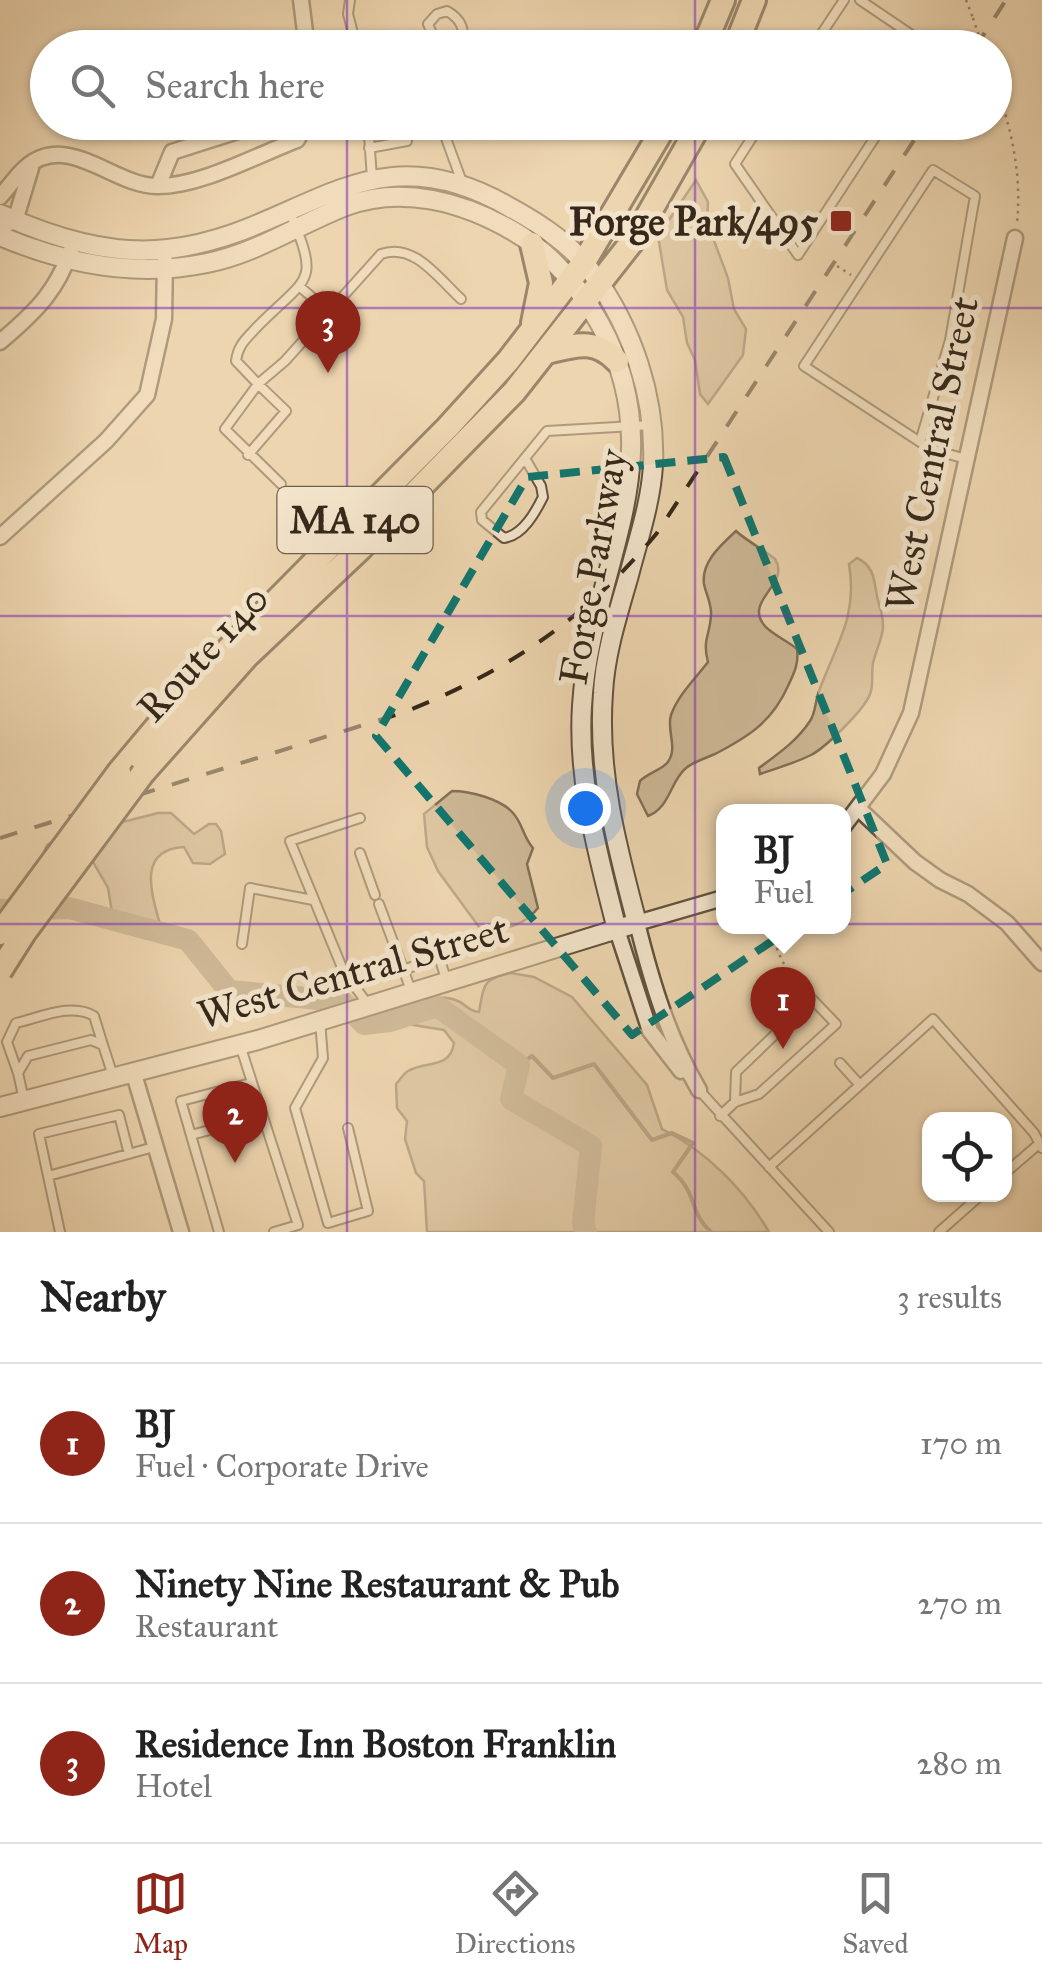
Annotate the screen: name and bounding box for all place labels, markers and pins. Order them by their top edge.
place label: Forge Park/495 [569,197,818,247]
marker: Forge Park/495 [828,208,854,234]
pin: 3 [296,290,360,373]
pin: 1 [750,966,816,1049]
pin: 2 [202,1080,268,1163]

